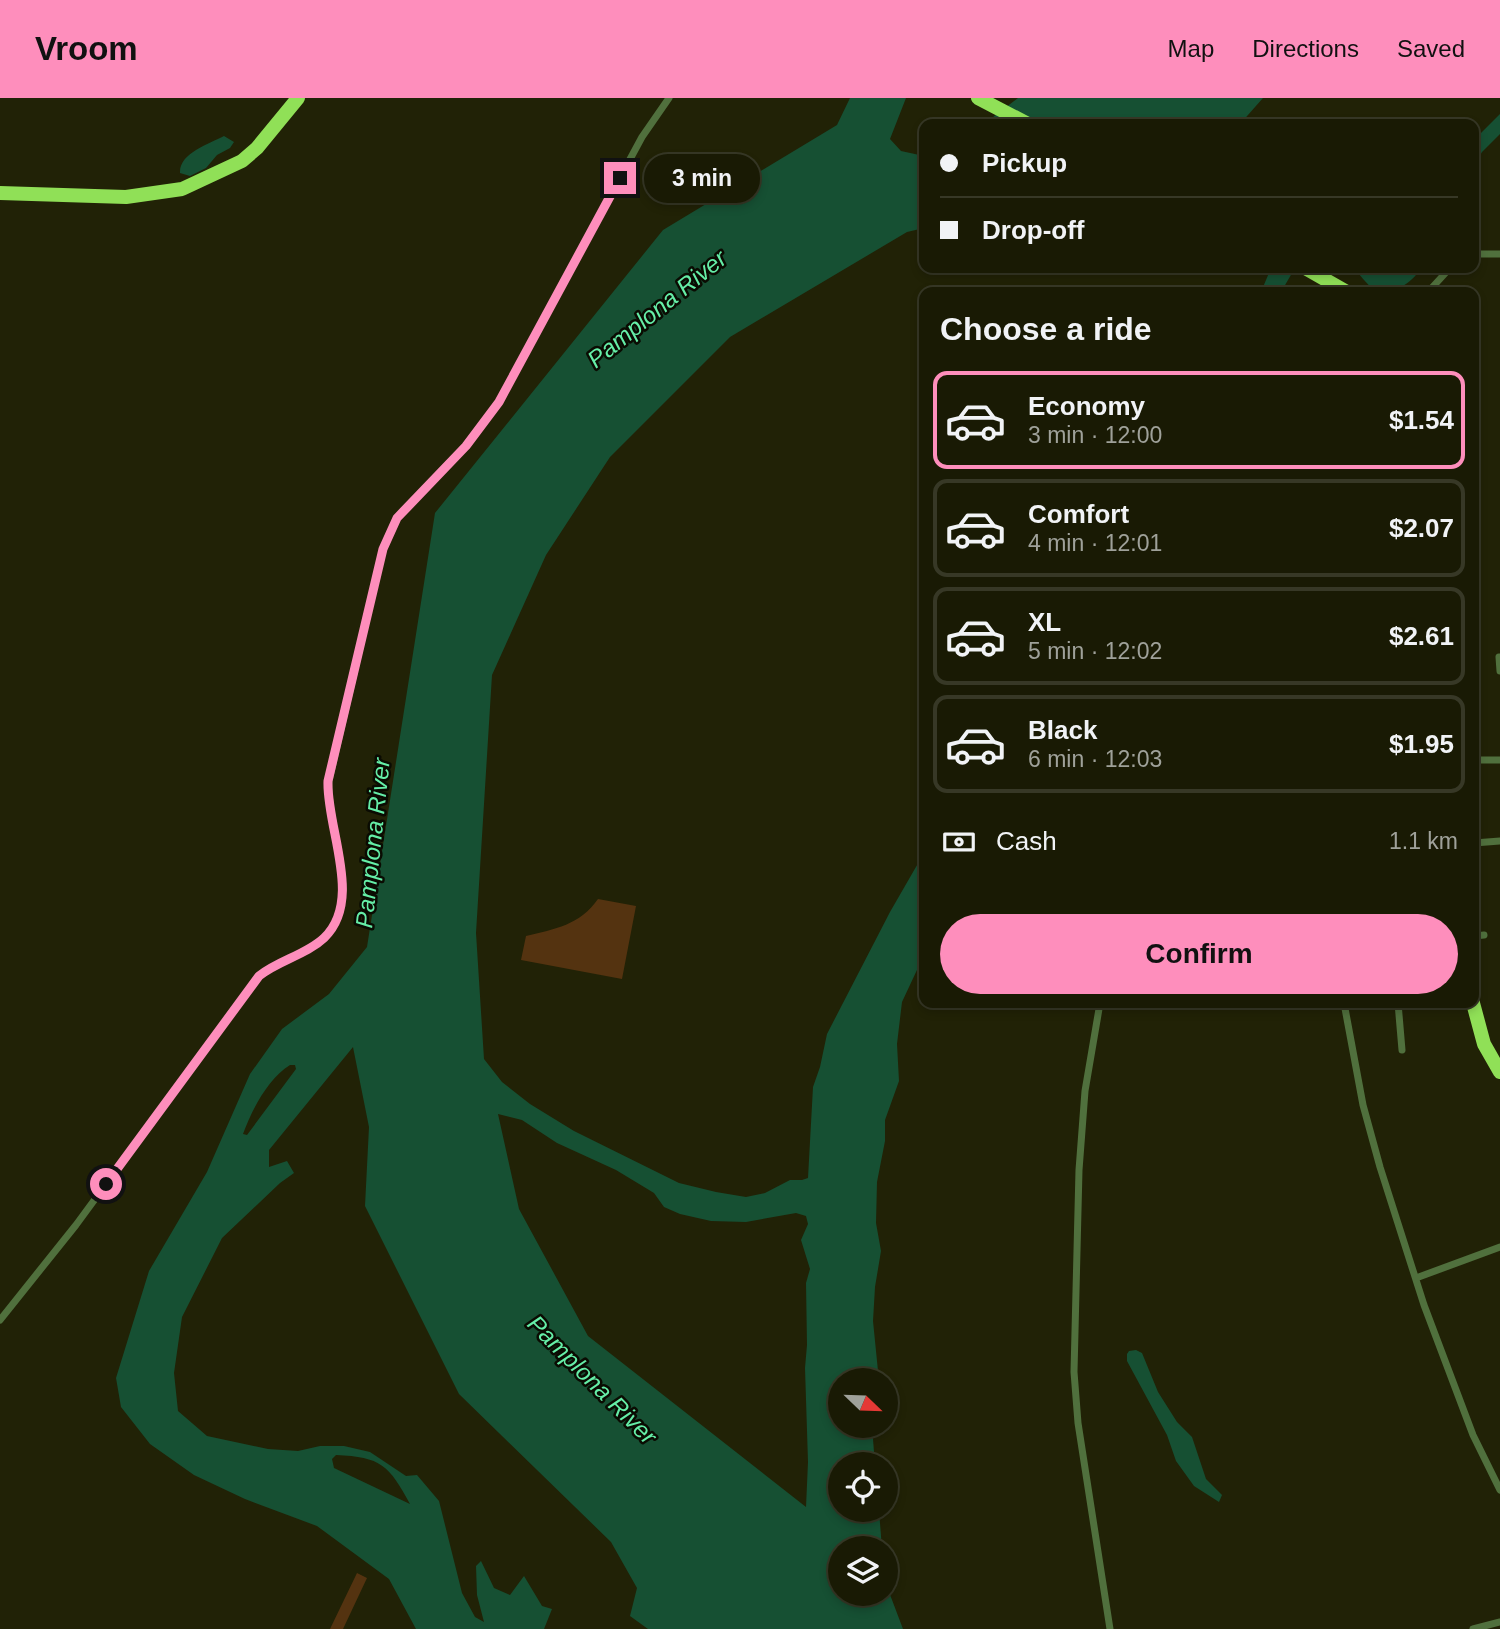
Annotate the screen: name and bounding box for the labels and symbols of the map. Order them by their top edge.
callout: 3 min [644,154,760,202]
route end [604,162,636,194]
water label: Pamplona River [582,244,732,373]
water label: Pamplona River [350,756,395,929]
route start [90,1168,122,1200]
water label: Pamplona River [522,1310,663,1450]
north arrow [828,1368,898,1438]

